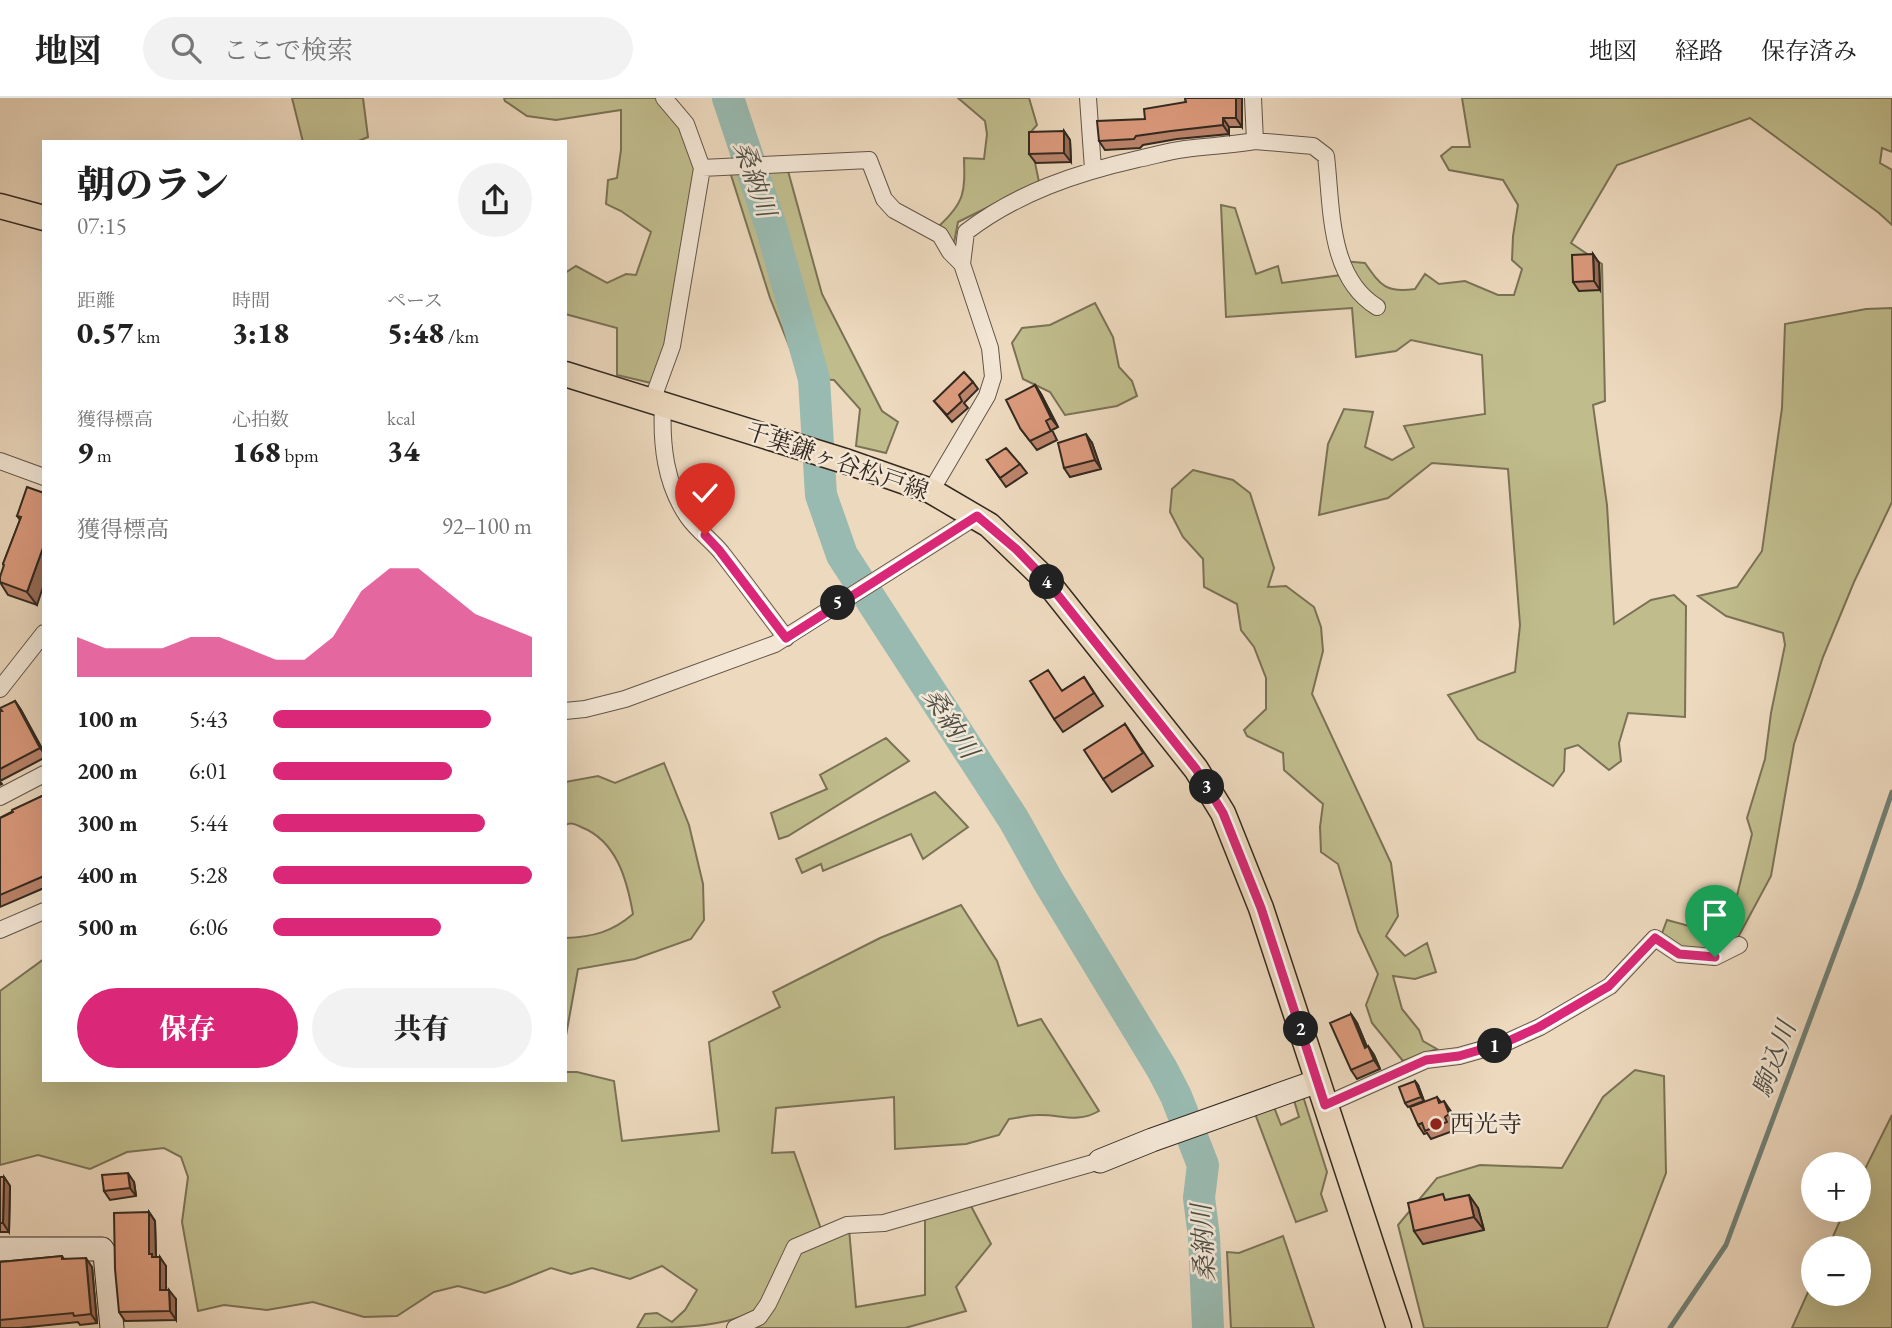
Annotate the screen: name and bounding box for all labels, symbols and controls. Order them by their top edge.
search box [143,17,633,80]
text: 地図 [35,29,101,72]
icon: search [167,29,205,67]
text: ここで検索 [223,33,353,67]
text: 地図 [1589,35,1637,66]
text: 経路 [1675,35,1723,66]
text: 保存済み [1761,35,1857,66]
water label: 桑納川 [726,137,785,224]
text: 朝のラン [77,160,229,209]
button: share [458,163,532,237]
text: 07:15 [77,211,127,241]
text: 距離 [77,288,115,313]
text: 時間 [232,288,270,313]
text: ペース [387,288,443,313]
text: 0.57 [77,313,133,352]
text: 3:18 [232,313,289,352]
text: 5:48 [387,313,444,352]
text: km [133,324,161,349]
text: /km [444,324,479,349]
text: kcal [387,406,416,431]
text: 獲得標高 [77,407,153,432]
text: 心拍数 [232,407,289,432]
street label: 千葉鎌ヶ谷松戸線 [741,415,933,506]
text: 34 [387,431,419,470]
text: 9 [77,432,93,471]
text: 168 [232,432,281,471]
text: m [93,443,112,468]
text: bpm [281,443,319,468]
pin [675,463,735,535]
icon: check [686,474,724,512]
text: 92–100 m [442,511,532,541]
text: 獲得標高 [77,514,169,544]
pin: 4 [1030,564,1064,600]
text: 4 [1041,569,1052,594]
pin: 5 [820,586,856,620]
text: 5 [832,590,843,615]
water label: 桑納川 [915,681,988,767]
text: 100 m [77,704,138,734]
text: 5:43 [189,704,228,734]
text: 200 m [77,756,138,786]
text: 6:01 [189,756,228,786]
pin: 3 [1190,770,1224,804]
text: 3 [1201,774,1212,799]
text: 300 m [77,808,138,838]
text: 5:44 [189,808,228,838]
text: 400 m [77,860,138,890]
text: 5:28 [189,860,228,890]
pin [1685,885,1745,957]
icon: arrive [1696,896,1734,934]
text: 500 m [77,912,138,942]
text: 6:06 [189,912,228,942]
button: 保存 [77,988,298,1068]
button: 共有 [312,988,532,1068]
pin: 2 [1284,1012,1318,1046]
water label: 駒込川 [1745,1014,1804,1101]
text: 2 [1295,1016,1306,1041]
pin: 1 [1478,1028,1512,1063]
text: 1 [1489,1033,1500,1058]
place label: 西光寺 [1450,1108,1522,1139]
marker: 西光寺 [1428,1116,1444,1132]
map controls [1801,1152,1871,1306]
button: + [1801,1152,1871,1222]
water label: 桑納川 [1184,1200,1222,1283]
button: − [1801,1236,1871,1306]

